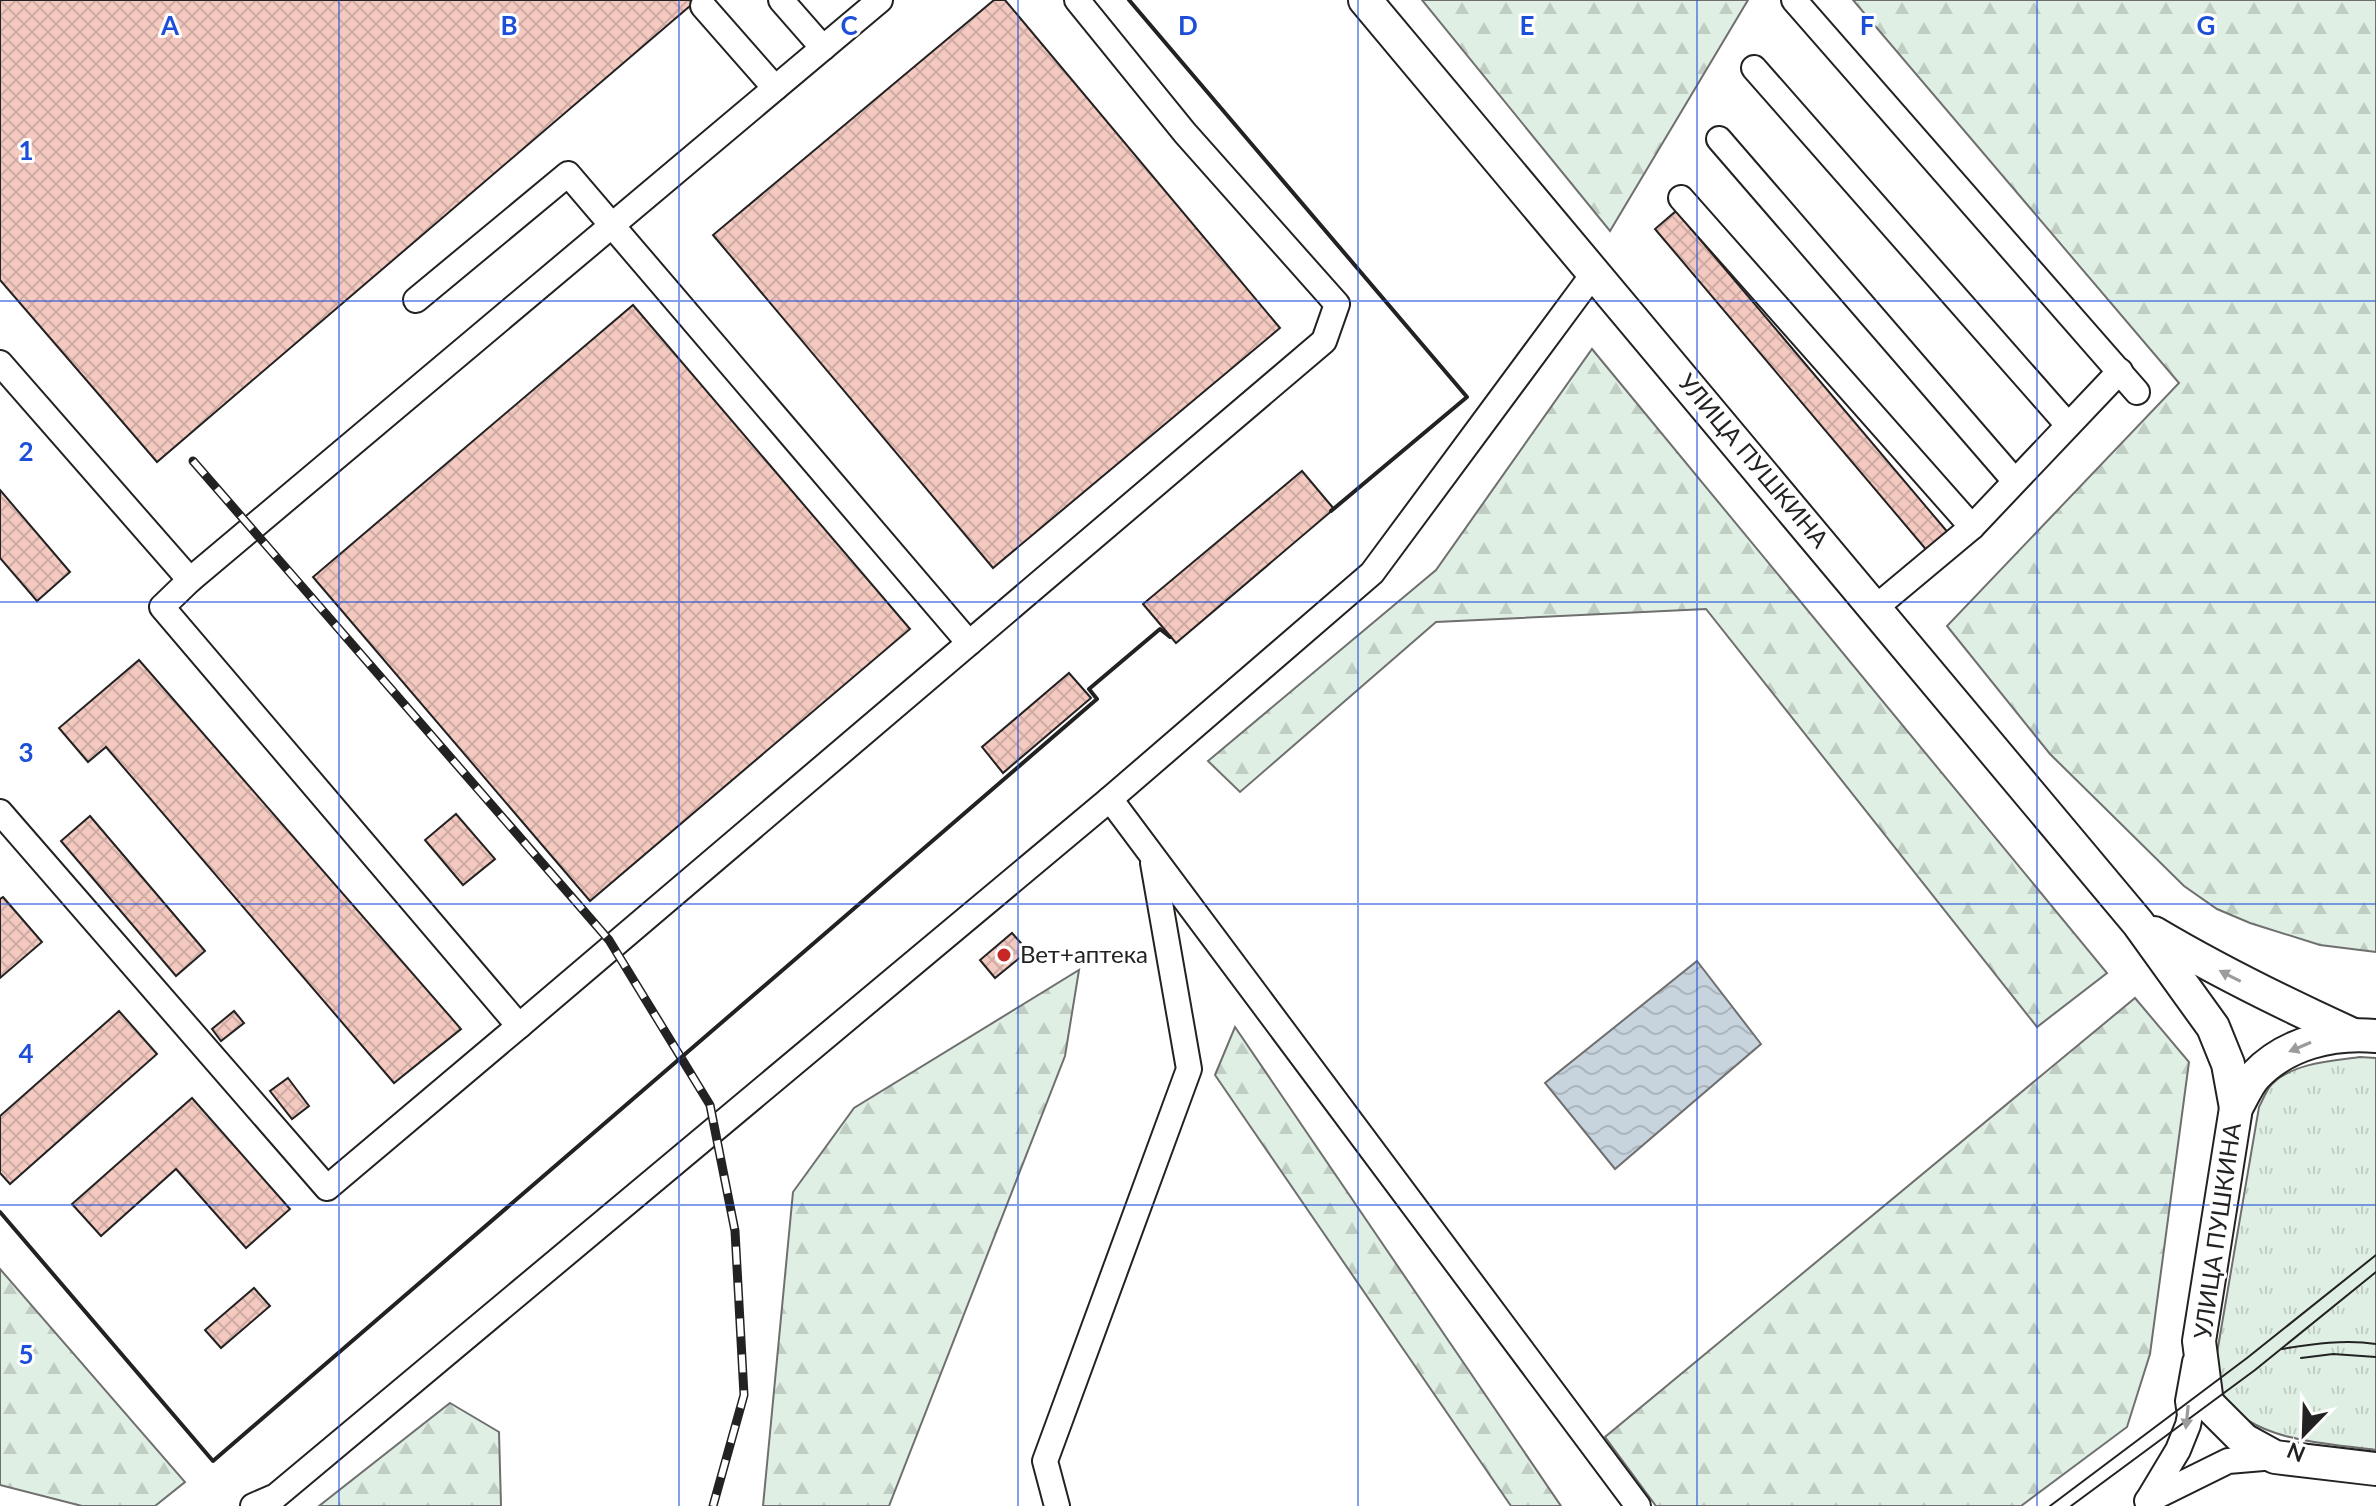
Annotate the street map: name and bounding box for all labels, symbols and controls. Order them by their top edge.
text: A [160,9,180,41]
text: B [500,9,518,41]
text: C [840,9,858,41]
text: D [1178,9,1198,41]
text: E [1520,9,1534,41]
text: F [1860,9,1874,41]
text: G [2197,9,2215,41]
text: 1 [18,134,34,166]
street label: УЛИЦА ПУШКИНА [1673,367,1836,553]
text: 2 [18,435,34,467]
text: 3 [18,736,34,768]
place label: Вет+аптека [1020,939,1148,968]
marker: Вет+аптека [995,946,1013,964]
one-way arrow [2218,970,2241,983]
text: 4 [18,1037,34,1069]
one-way arrow [2288,1040,2312,1053]
street label: УЛИЦА ПУШКИНА [2187,1120,2246,1341]
text: 5 [18,1338,34,1370]
north arrow [2264,1394,2344,1474]
one-way arrow [2180,1405,2193,1430]
text: N [2283,1437,2309,1469]

